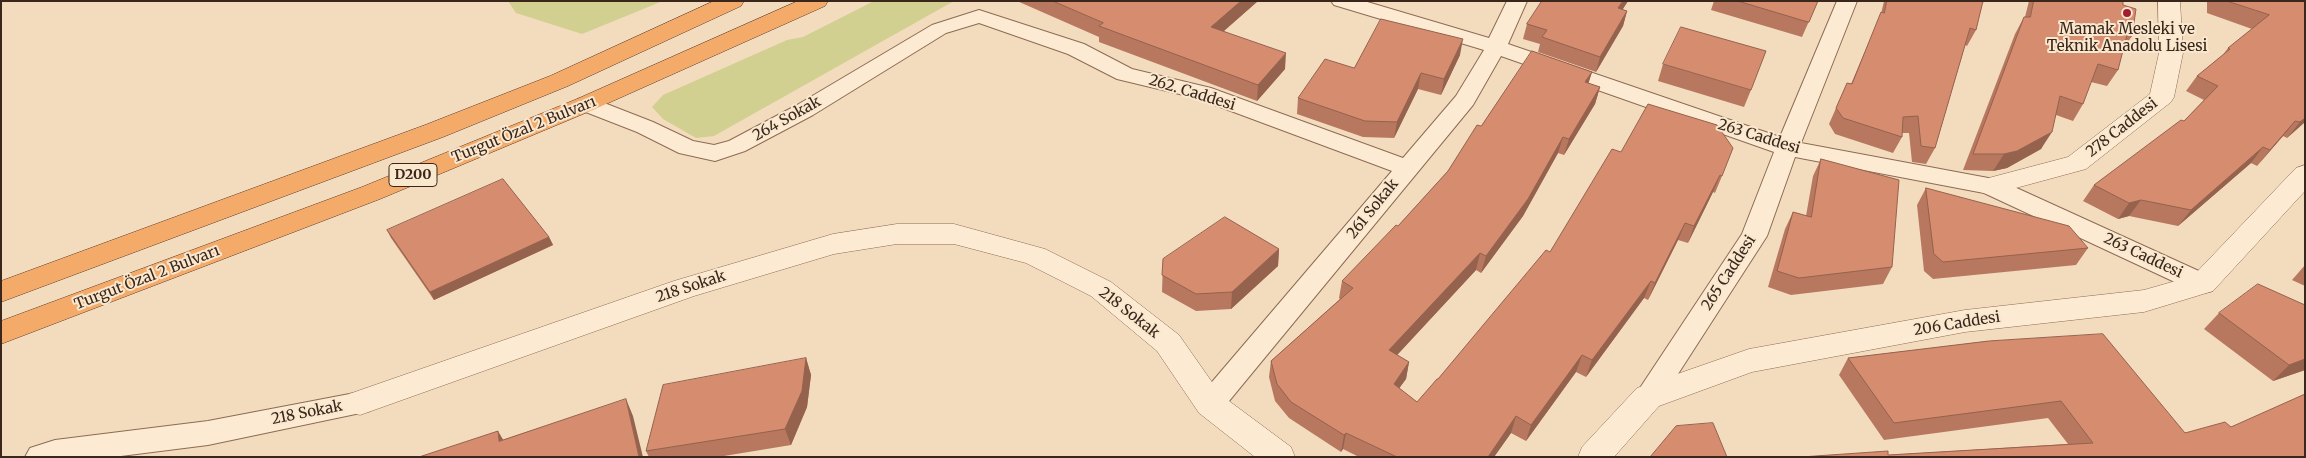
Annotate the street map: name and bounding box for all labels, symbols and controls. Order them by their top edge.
marker: Mamak Mesleki ve Teknik Anadolu Lisesi [2121,7,2133,19]
place label: Mamak Mesleki ve Teknik Anadolu Lisesi [2047,21,2207,56]
street label: 262. Caddesi [1146,71,1238,115]
street label: Turgut Özal 2 Bulvarı [449,93,599,167]
street label: 264 Sokak [750,93,824,145]
street label: 278 Caddesi [2083,95,2161,161]
street label: 263 Caddesi [1716,116,1802,158]
road number: D200 [389,164,437,186]
street label: 261 Sokak [1343,175,1403,243]
street label: 263 Caddesi [2101,230,2185,282]
street label: 265 Caddesi [1698,232,1760,314]
street label: Turgut Özal 2 Bulvarı [72,242,222,314]
street label: 218 Sokak [654,267,728,307]
street label: 218 Sokak [1095,284,1163,342]
street label: 206 Caddesi [1913,308,2001,340]
street label: 218 Sokak [270,397,344,429]

